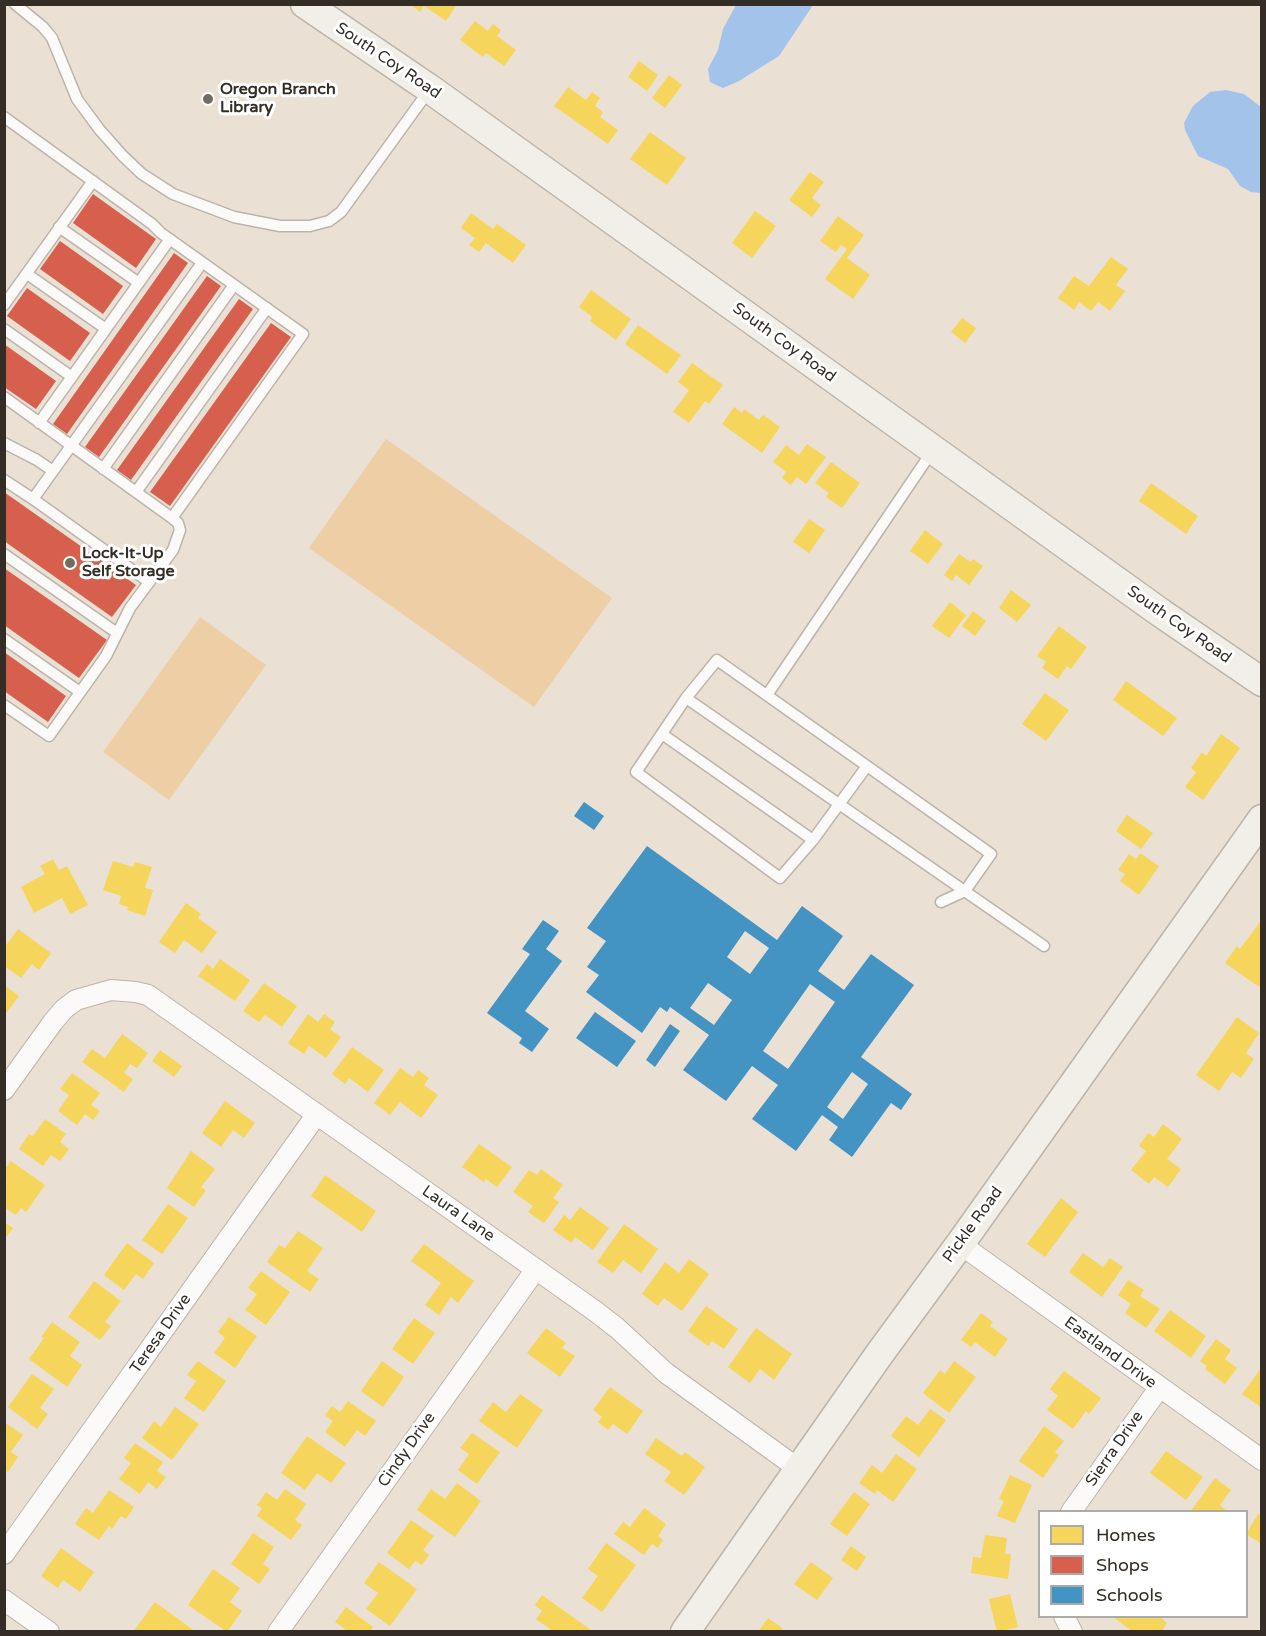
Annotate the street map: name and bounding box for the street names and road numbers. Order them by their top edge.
street label: South Coy Road [332,19,444,103]
street label: South Coy Road [729,299,839,387]
street label: South Coy Road [1123,582,1235,668]
street label: Laura Lane [418,1182,498,1246]
street label: Pickle Road [939,1183,1007,1267]
street label: Teresa Drive [126,1290,196,1378]
street label: Eastland Drive [1060,1313,1160,1393]
street label: Sierra Drive [1082,1408,1148,1490]
street label: Cindy Drive [374,1409,440,1491]

